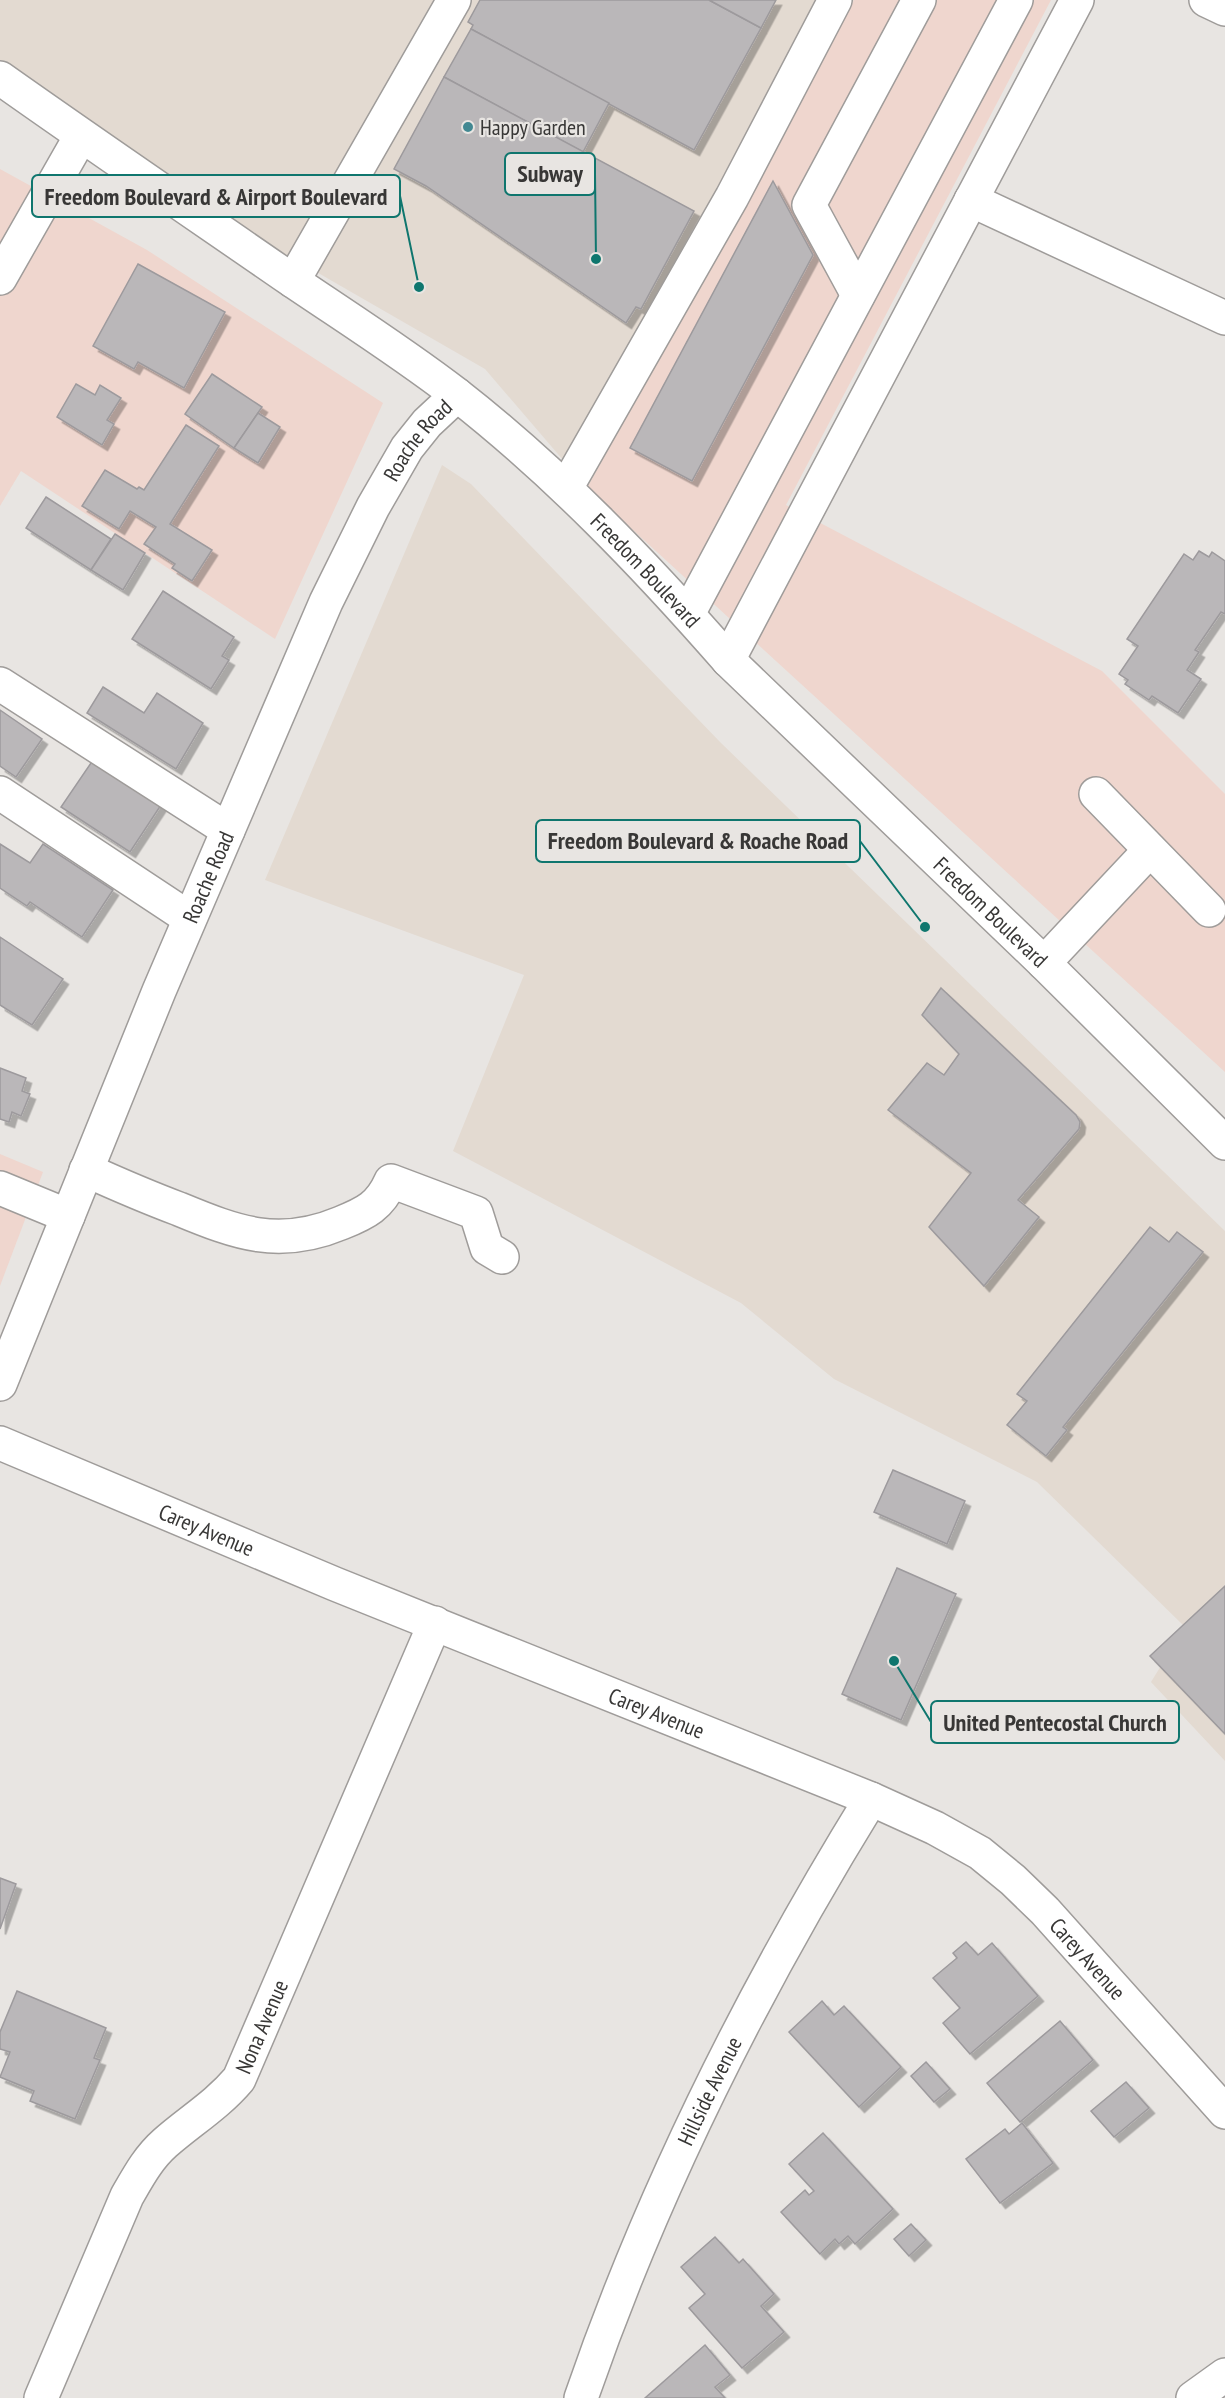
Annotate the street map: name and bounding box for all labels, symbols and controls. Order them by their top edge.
place label: Happy Garden [480,113,586,141]
marker: Happy Garden [461,120,475,134]
callout: Subway [505,153,595,195]
text: Subway [517,158,583,189]
callout: Freedom Boulevard & Airport Boulevard [32,175,400,217]
text: Freedom Boulevard & Airport Boulevard [45,181,387,212]
street label: Roache Road [377,393,458,486]
street label: Freedom Boulevard [585,507,707,633]
callout: Freedom Boulevard & Roache Road [536,820,860,862]
text: Freedom Boulevard & Roache Road [548,825,848,856]
street label: Roache Road [176,827,240,927]
street label: Freedom Boulevard [928,851,1054,973]
street label: Carey Avenue [155,1497,258,1562]
street label: Carey Avenue [605,1681,709,1745]
callout: United Pentecostal Church [931,1701,1179,1743]
text: United Pentecostal Church [943,1707,1167,1738]
street label: Carey Avenue [1044,1912,1132,2006]
street label: Nona Avenue [229,1975,294,2078]
street label: Hillside Avenue [671,2032,748,2150]

